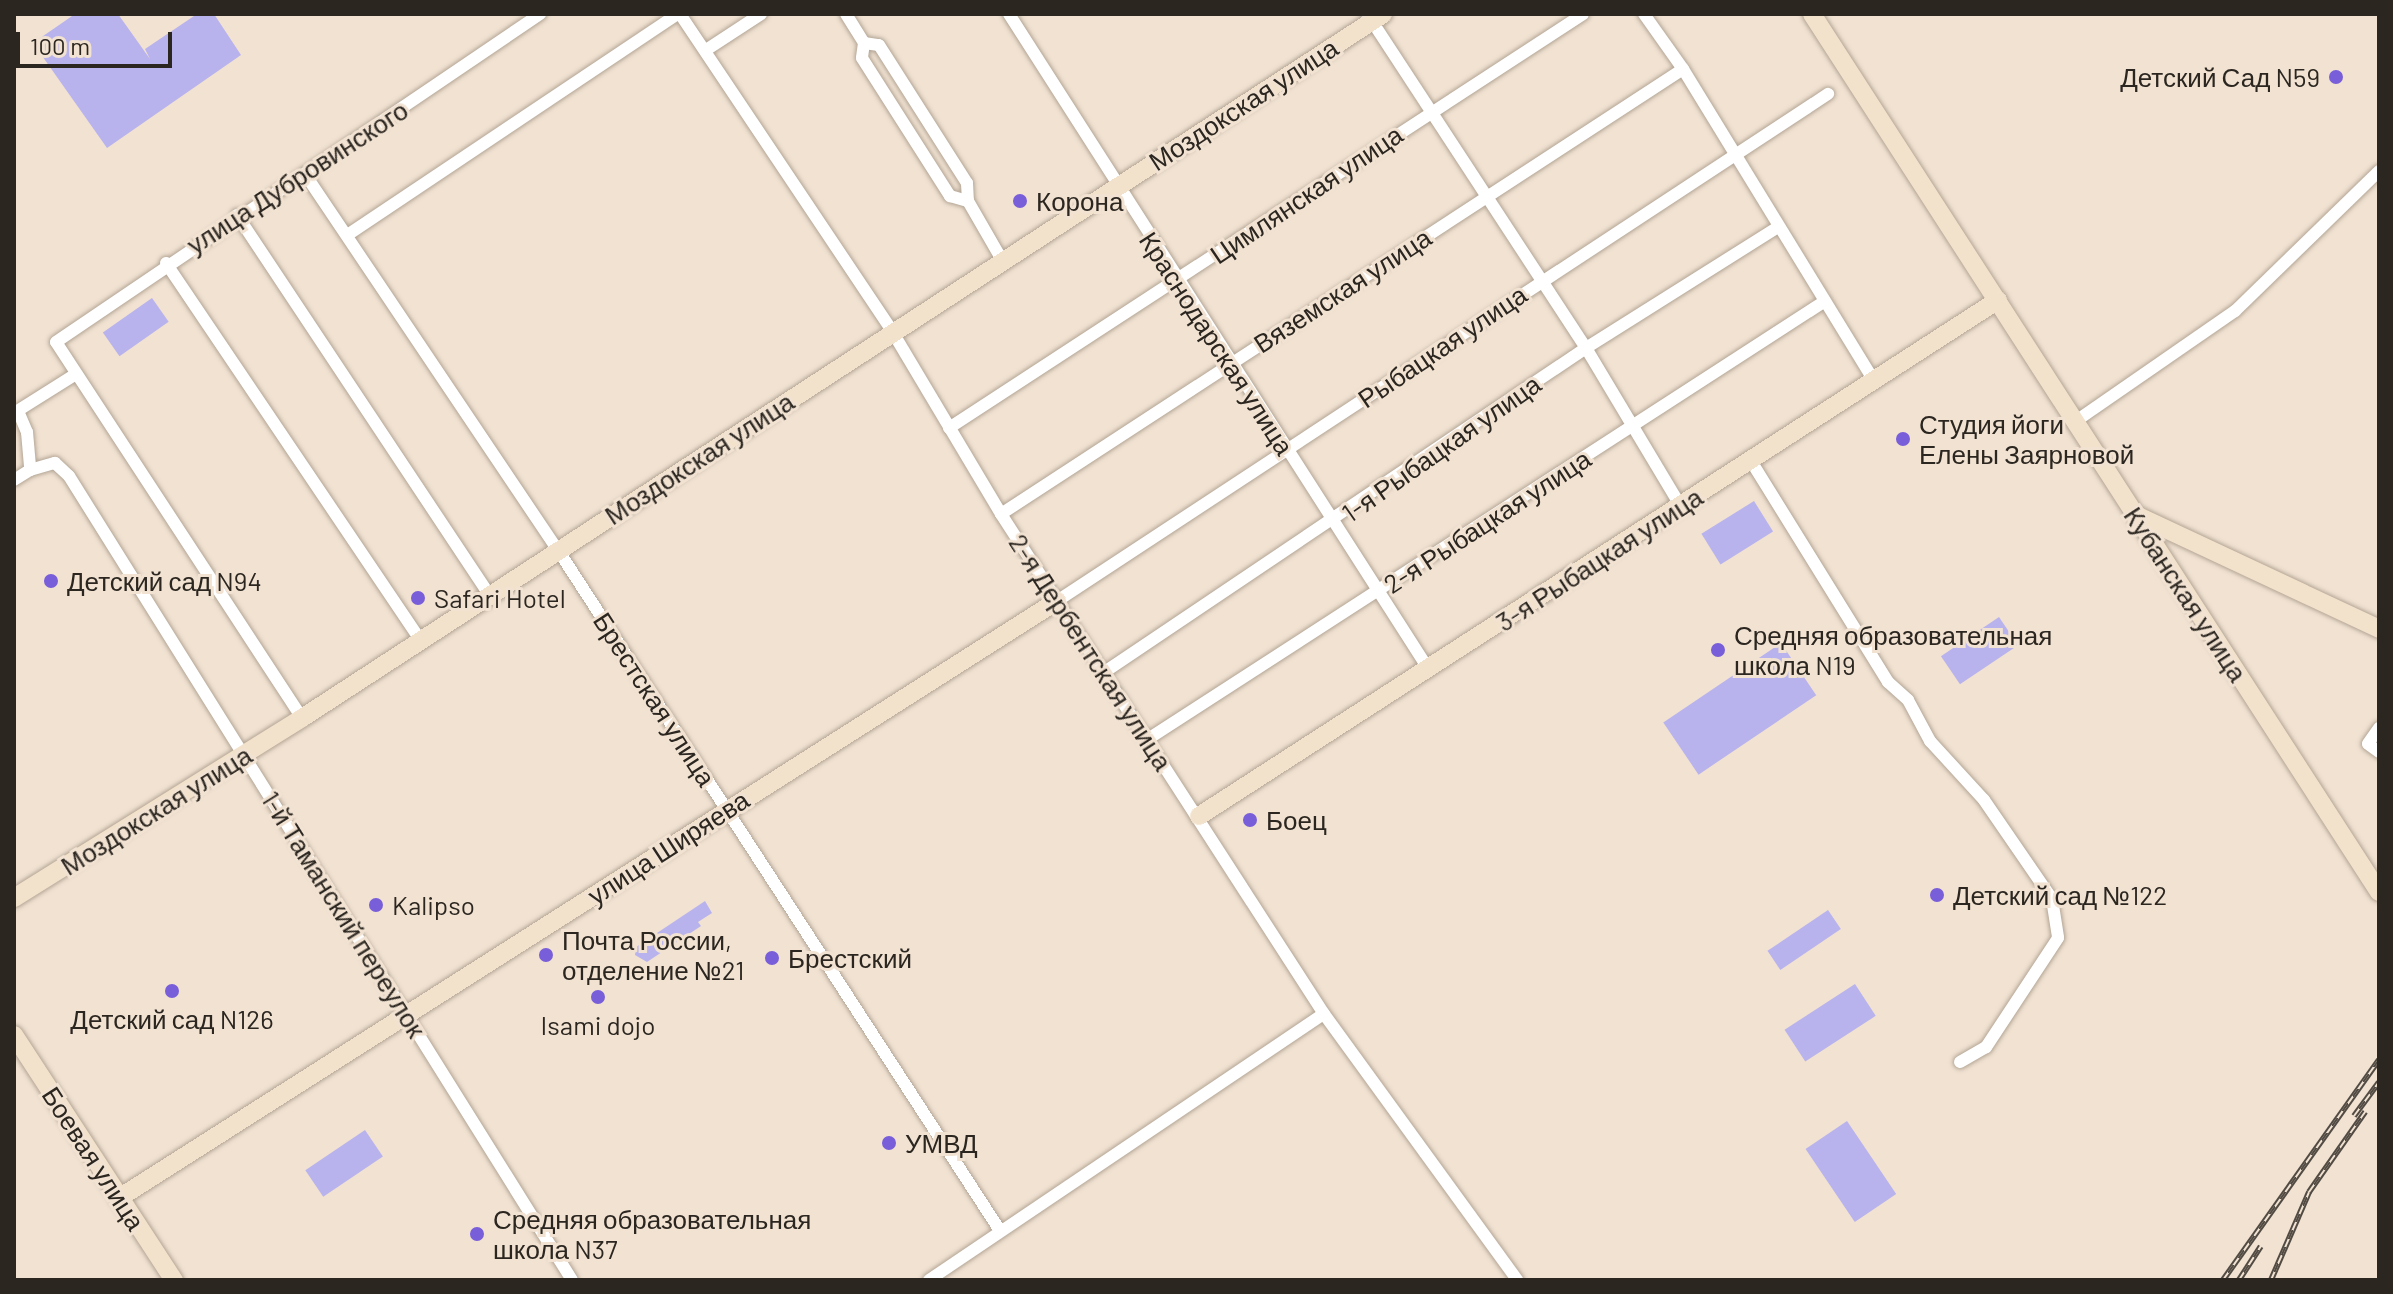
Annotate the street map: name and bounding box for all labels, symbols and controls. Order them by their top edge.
scale bar [20,16,176,66]
text: 100 m [30,31,90,60]
street label: Моздокская улица [1143,31,1343,177]
place label: Детский Сад N59 [2120,61,2320,93]
marker: Детский Сад N59 [2327,68,2345,86]
street label: улица Дубровинского [181,94,413,260]
street label: Цимлянская улица [1204,118,1408,270]
place label: Корона [1036,185,1123,217]
marker: Корона [1011,192,1029,210]
street label: Вяземская улица [1247,221,1437,359]
street label: Краснодарская улица [1133,226,1301,460]
street label: Рыбацкая улица [1352,278,1532,414]
street label: 1-я Рыбацкая улица [1336,368,1546,528]
street label: Моздокская улица [599,385,799,531]
place label: Студия йоги Елены Заярновой [1919,408,2134,470]
marker: Студия йоги Елены Заярновой [1894,430,1912,448]
street label: 2-я Рыбацкая улица [1378,442,1596,600]
street label: 3-я Рыбацкая улица [1490,481,1708,637]
street label: Кубанская улица [2118,501,2254,687]
street label: 2-я Дербентская улица [1003,528,1179,776]
place label: Детский сад N94 [67,565,262,597]
marker: Детский сад N94 [42,572,60,590]
place label: Safari Hotel [434,582,566,614]
marker: Safari Hotel [409,589,427,607]
street label: Брестская улица [587,606,723,792]
place label: Средняя образовательная школа N19 [1734,619,2052,680]
marker: Средняя образовательная школа N19 [1709,641,1727,659]
street label: Моздокская улица [55,739,257,881]
street label: улица Ширяева [582,783,754,911]
street label: 1-й Таманский переулок [255,785,433,1043]
place label: Боец [1266,804,1327,836]
marker: Боец [1241,811,1259,829]
place label: Детский сад №122 [1953,879,2167,911]
marker: Детский сад №122 [1928,886,1946,904]
place label: Kalipso [392,889,475,921]
marker: Kalipso [367,896,385,914]
place label: Почта России, отделение №21 [562,924,744,986]
place label: Брестский [788,942,912,974]
marker: Почта России, отделение №21 [537,946,555,964]
marker: Брестский [763,949,781,967]
marker: Детский сад N126 [163,982,181,1000]
marker: Isami dojo [589,988,607,1006]
place label: Детский сад N126 [70,1003,274,1035]
place label: Isami dojo [541,1009,655,1041]
street label: Боевая улица [36,1080,152,1236]
place label: УМВД [905,1127,978,1159]
marker: УМВД [880,1134,898,1152]
place label: Средняя образовательная школа N37 [493,1203,811,1264]
marker: Средняя образовательная школа N37 [468,1225,486,1243]

